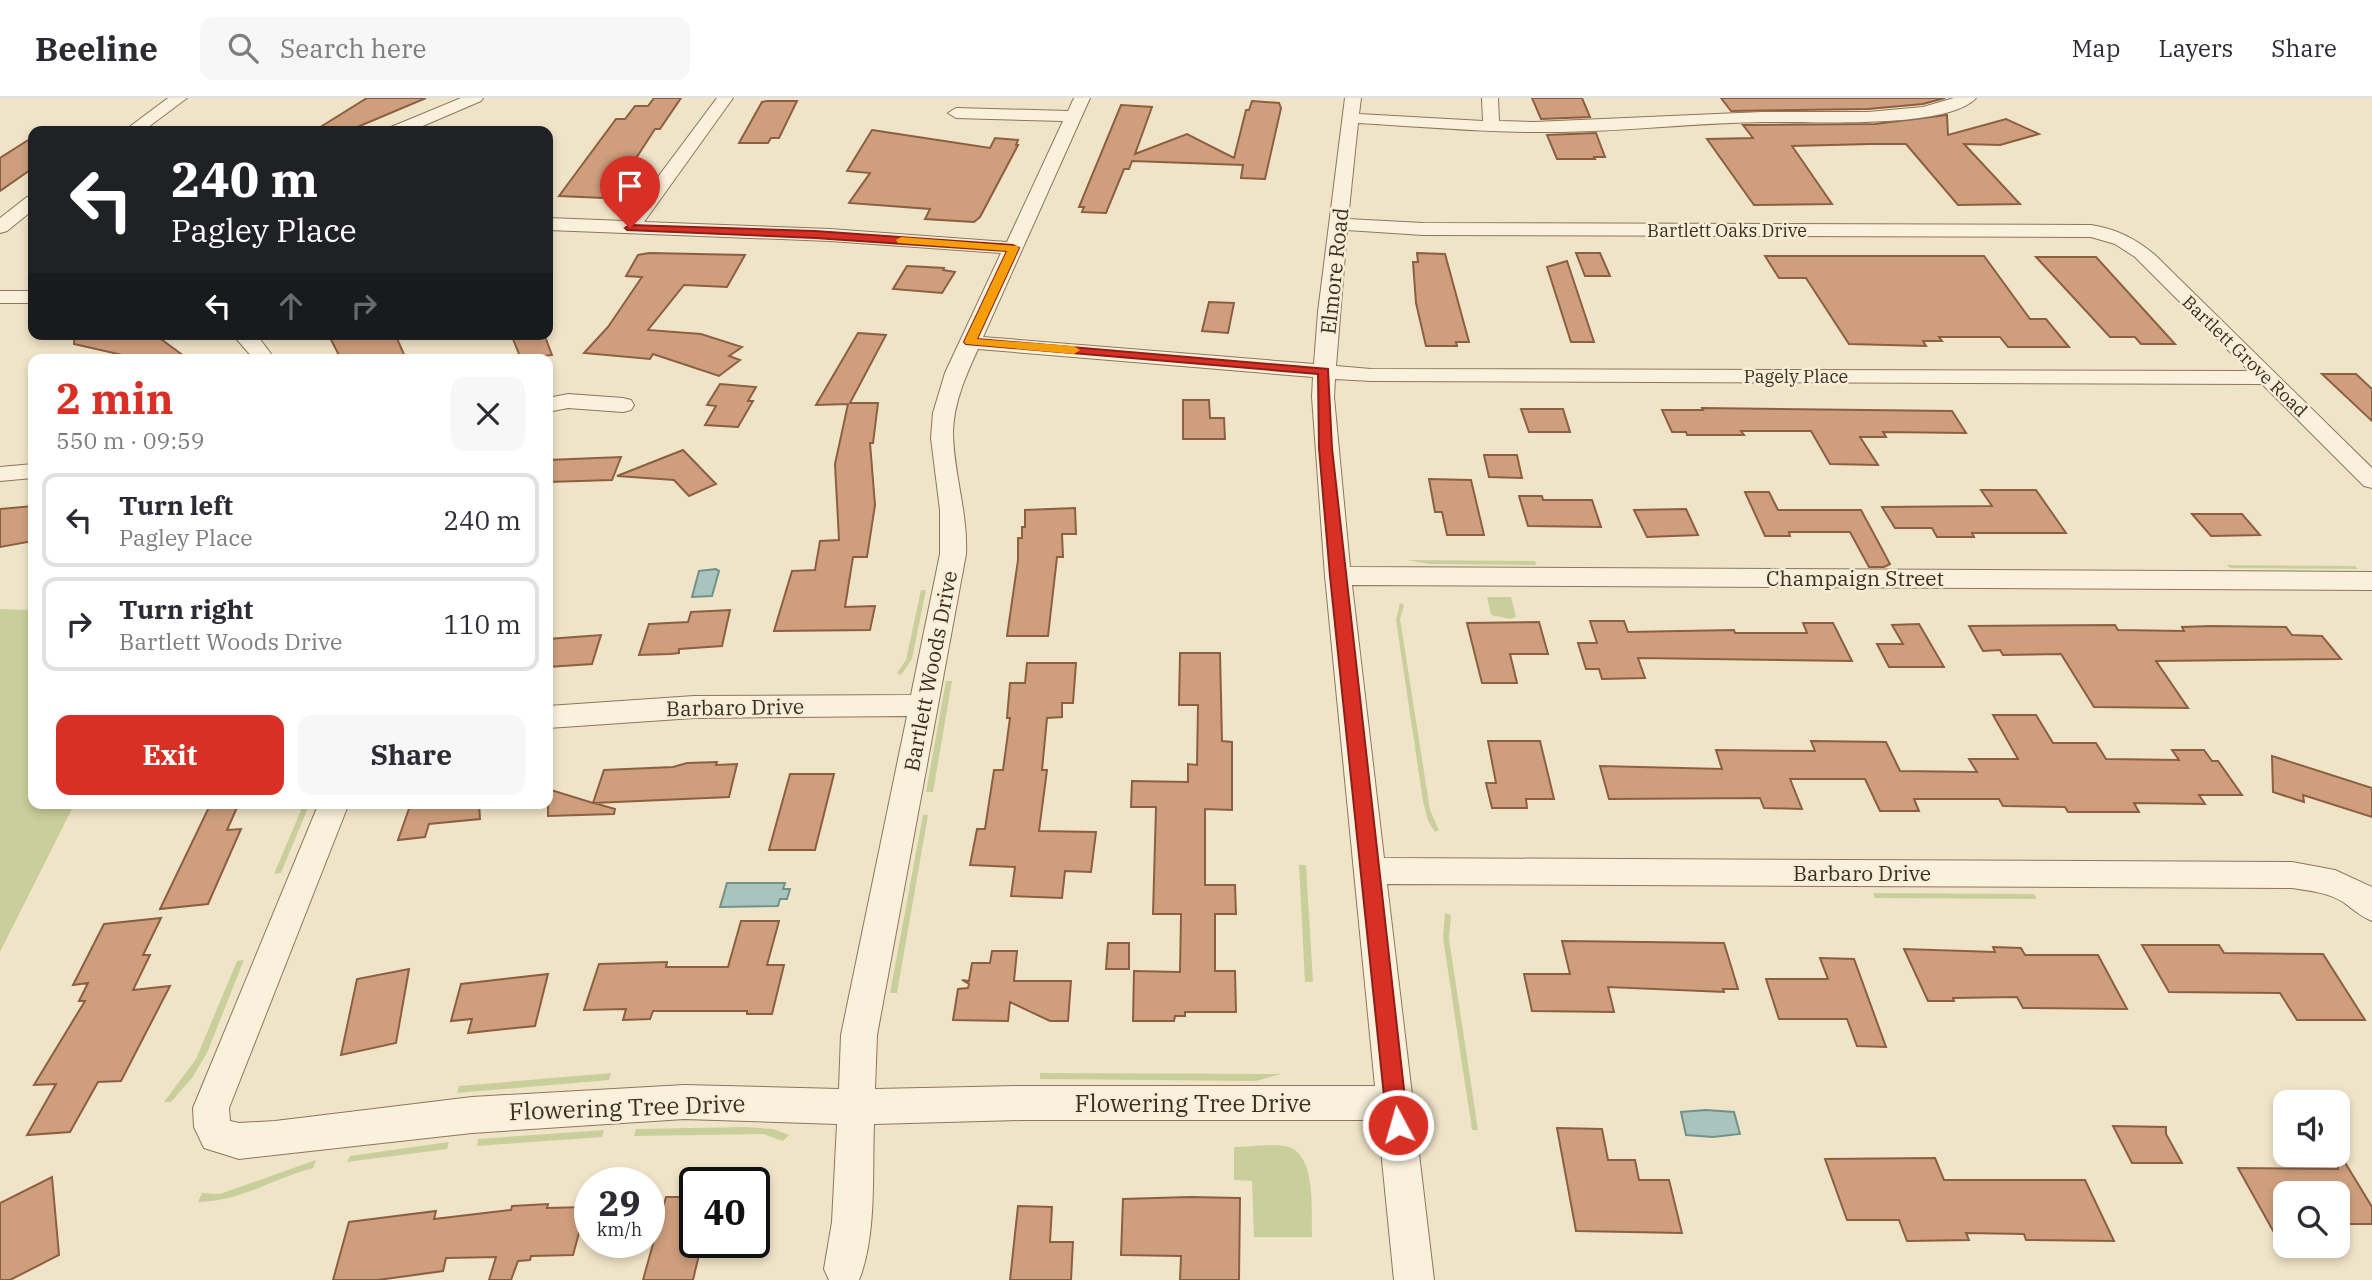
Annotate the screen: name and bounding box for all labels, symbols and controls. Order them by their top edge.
search box [200,17,690,80]
text: Beeline [35,27,158,70]
icon: search [224,29,262,67]
text: Search here [280,31,426,65]
text: Map [2072,32,2120,64]
text: Layers [2158,32,2233,64]
text: Share [2271,32,2337,64]
text: 240 m [171,147,318,210]
icon: left [56,154,147,245]
pin [600,156,660,228]
icon: arrive [611,167,649,205]
street label: Elmore Road [1313,206,1355,336]
text: Pagley Place [171,209,357,251]
street label: Bartlett Oaks Drive [1647,219,1807,242]
icon: left [199,287,237,325]
icon: ahead [272,287,310,325]
icon: right [345,287,383,325]
street label: Bartlett Grove Road [2178,290,2312,422]
street label: Pagely Place [1744,365,1848,388]
text: 2 min [56,371,174,426]
button: close [451,377,525,451]
text: 550 m · 09:59 [56,425,205,455]
text: Turn left [119,488,233,522]
icon: left [60,501,98,539]
text: 240 m [443,503,521,537]
text: Pagley Place [119,522,253,552]
street label: Champaign Street [1766,564,1944,592]
street label: Bartlett Woods Drive [897,568,963,774]
text: Turn right [119,592,253,626]
icon: right [60,605,98,643]
text: 110 m [443,607,521,641]
text: Bartlett Woods Drive [119,626,342,656]
street label: Barbaro Drive [666,692,804,722]
button: Exit [56,715,284,795]
button: Share [298,715,525,795]
street label: Barbaro Drive [1793,859,1931,887]
street label: Flowering Tree Drive [508,1087,746,1127]
street label: Flowering Tree Drive [1075,1087,1311,1119]
position arrow [1361,1088,1435,1162]
map controls [2273,1090,2350,1258]
button: sound [2273,1090,2350,1167]
speed limit sign: 40 [679,1167,770,1258]
text: 29 [598,1180,641,1226]
button: search [2273,1181,2350,1258]
text: km/h [597,1218,642,1241]

